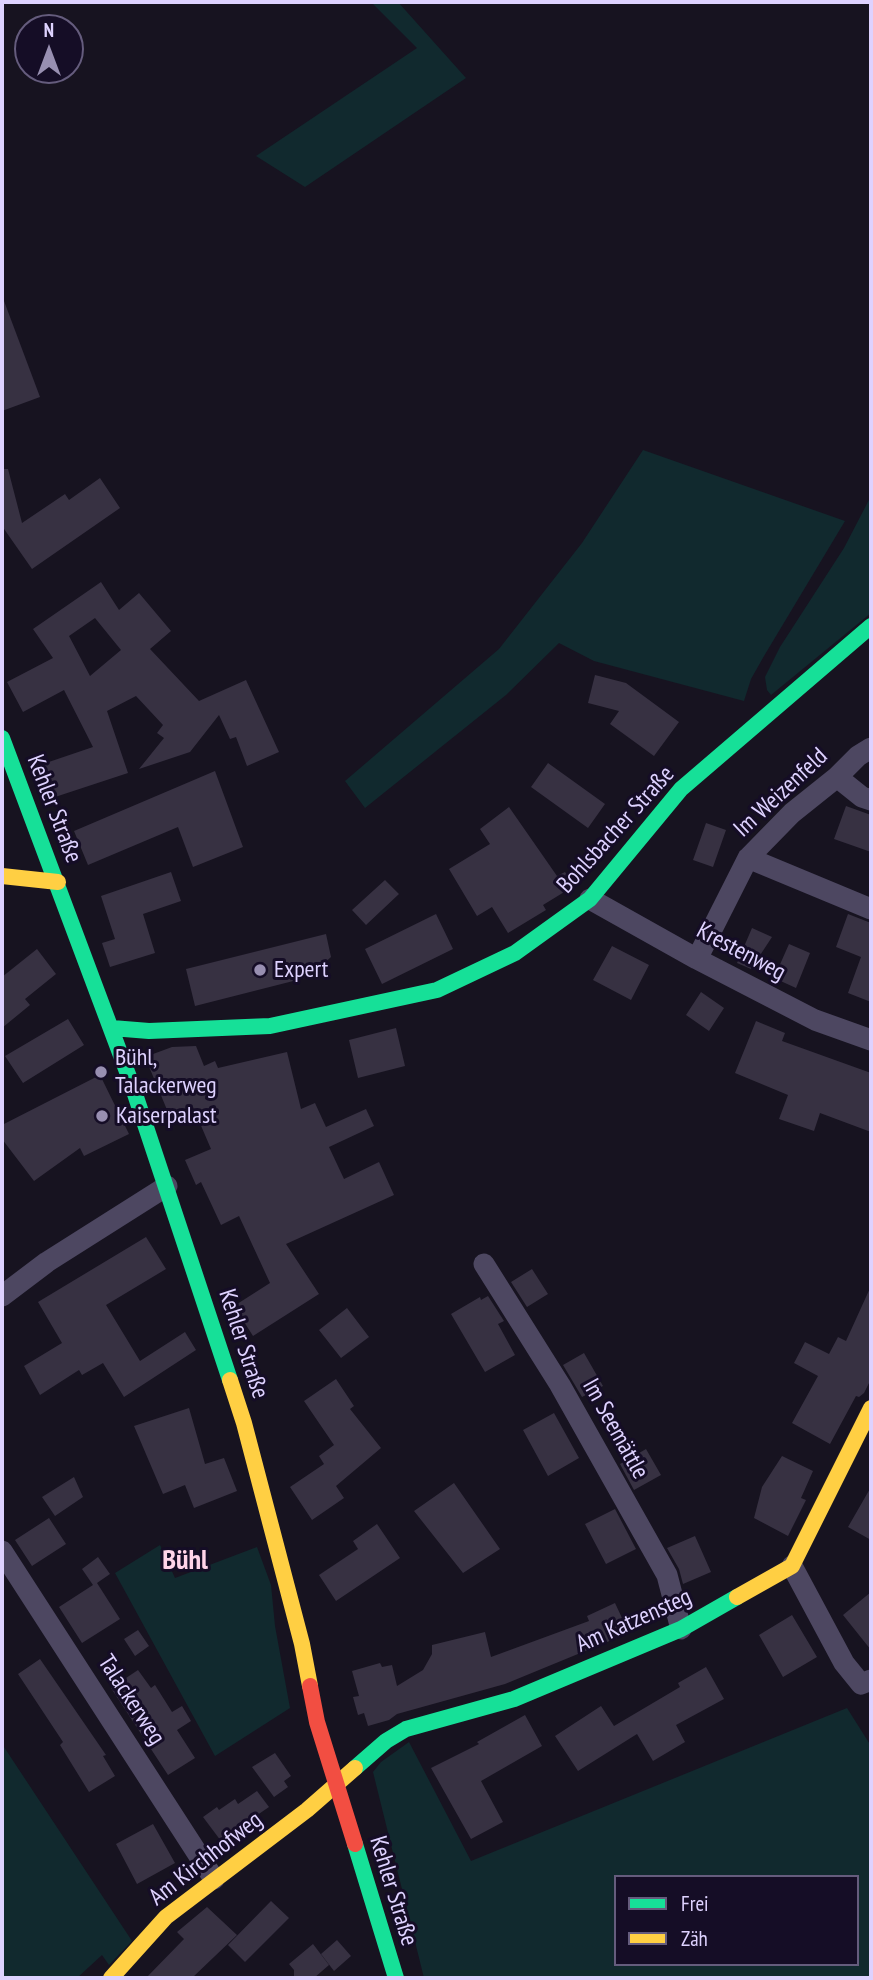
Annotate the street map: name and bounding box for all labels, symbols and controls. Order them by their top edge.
north arrow [14,14,84,84]
text: N [44,18,54,42]
street label: Im Weizenfeld [728,742,834,844]
street label: Kehler Straße [20,751,88,867]
street label: Bohlsbacher Straße [551,760,681,900]
street label: Krestenweg [691,917,791,987]
place label: Expert [274,956,328,984]
marker: Expert [252,962,268,978]
place label: Bühl, Talackerweg [115,1044,217,1100]
marker: Bühl, Talackerweg [93,1064,109,1080]
place label: Kaiserpalast [116,1102,217,1130]
marker: Kaiserpalast [94,1108,110,1124]
street label: Kehler Straße [212,1286,274,1402]
street label: Im Seemättle [576,1374,654,1484]
district label: Bühl [162,1544,208,1578]
street label: Am Katzensteg [572,1583,696,1659]
street label: Talackerweg [91,1650,171,1750]
street label: Am Kirchhofweg [144,1806,268,1912]
street label: Kehler Straße [363,1833,423,1949]
legend [614,1875,859,1966]
text: Frei [681,1890,709,1917]
text: Zäh [681,1925,708,1952]

